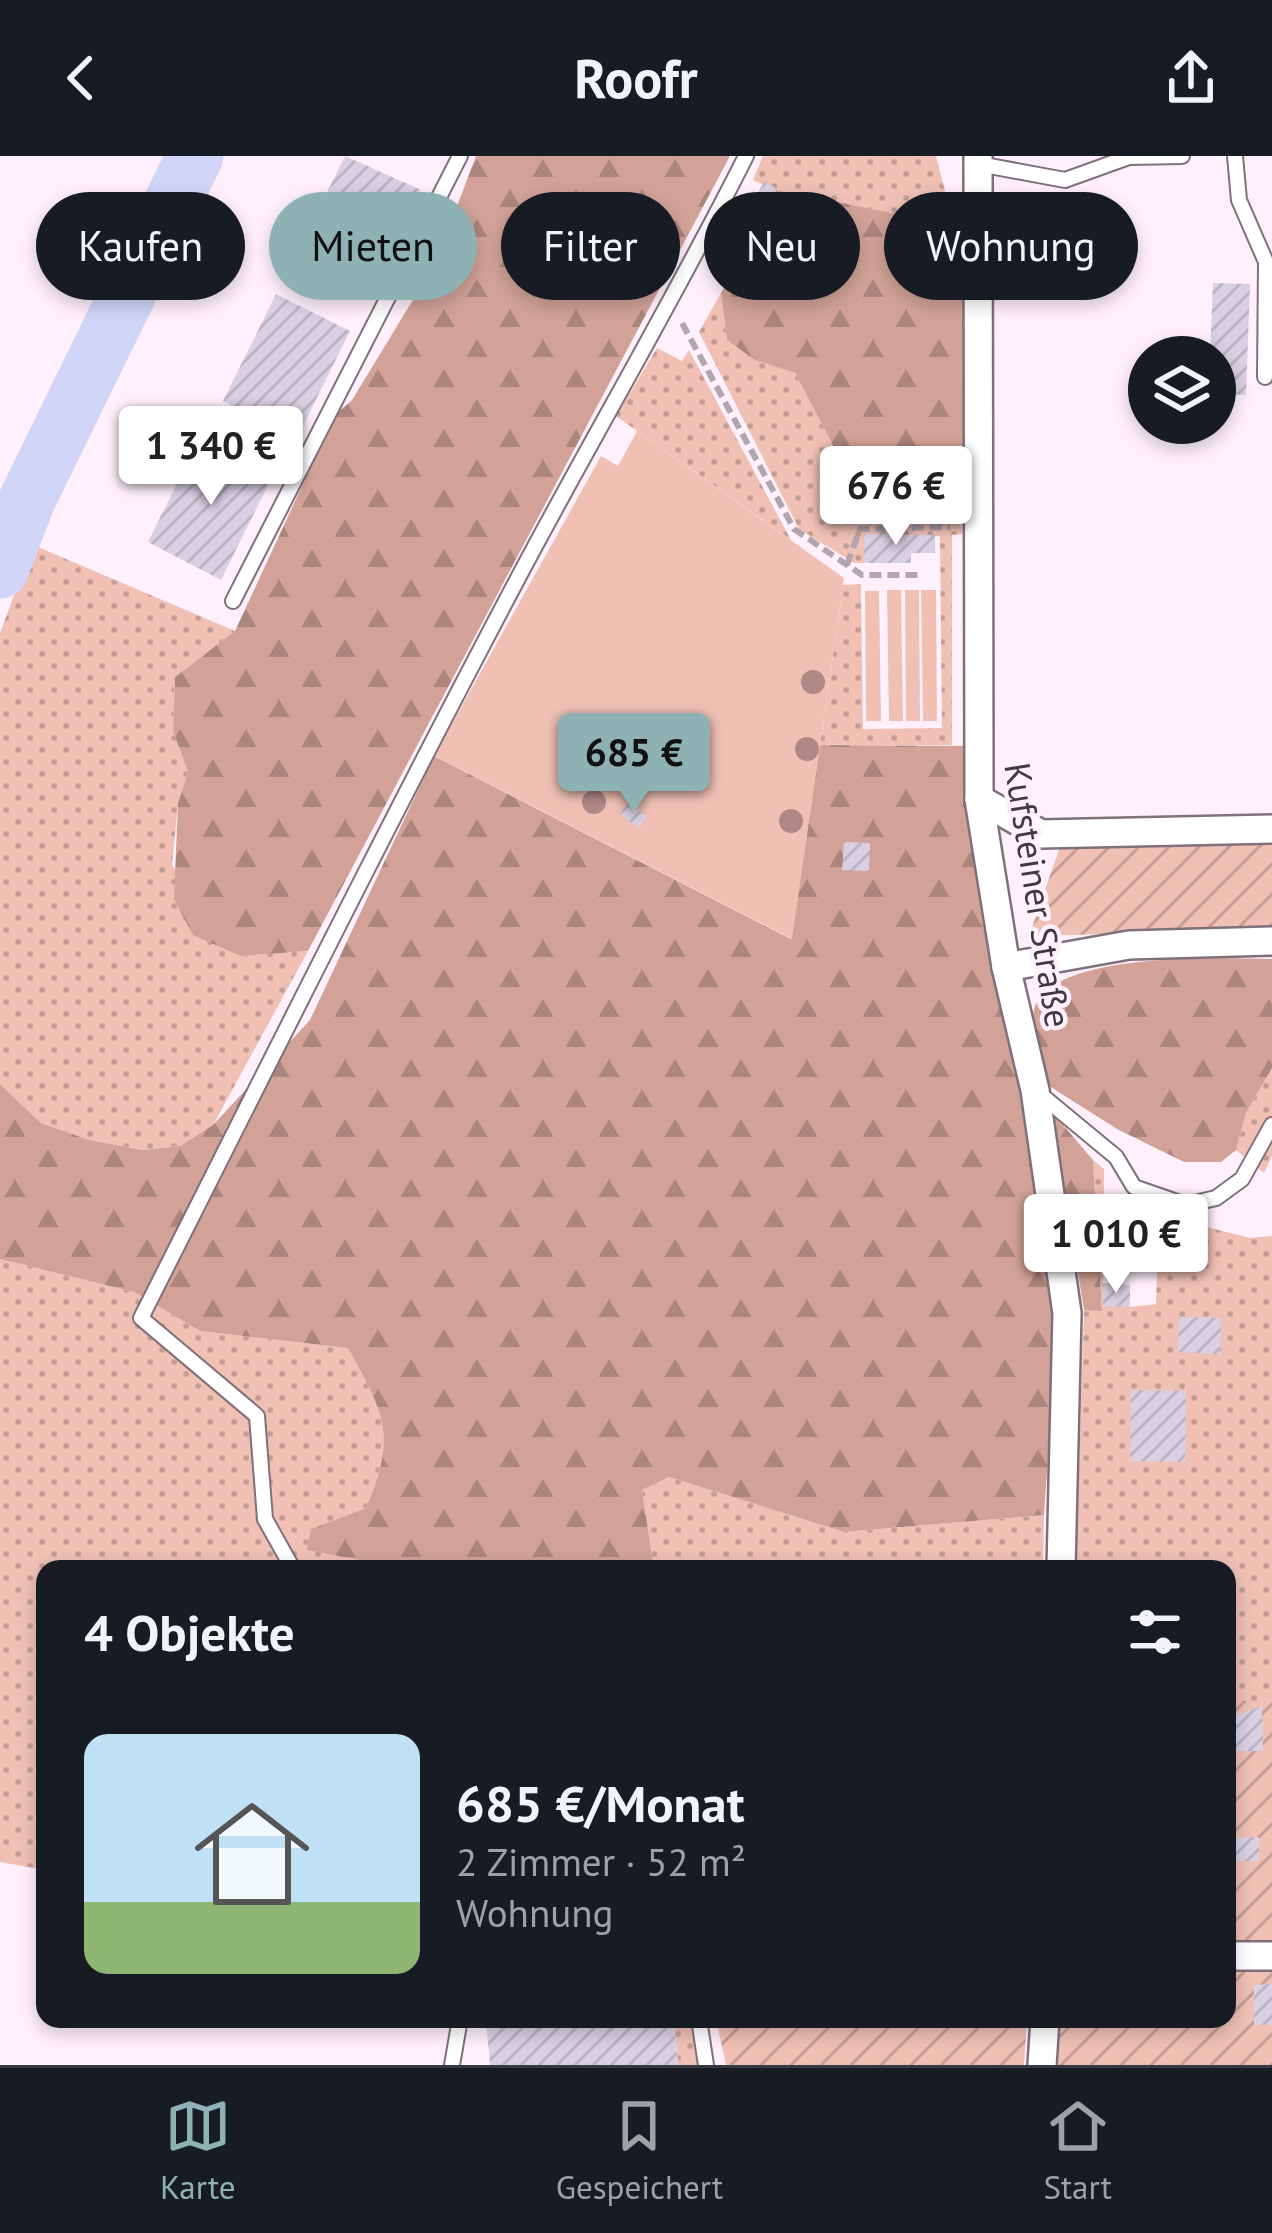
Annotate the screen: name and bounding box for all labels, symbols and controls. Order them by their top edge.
text: Roofr [574,43,698,113]
icon: back [48,45,114,111]
icon: share [1158,45,1224,111]
chip: Kaufen [36,192,245,300]
chip: Mieten [269,192,477,300]
chip: Filter [501,192,680,300]
chip: Neu [704,192,860,300]
chip: Wohnung [884,192,1138,300]
map controls [1128,336,1236,444]
button: layers [1128,336,1236,444]
pin: 1 340 € [100,406,322,508]
text: 1 340 € [146,419,276,470]
pin: 676 € [812,446,980,548]
text: 676 € [847,459,945,510]
pin: 685 € [550,713,718,815]
text: 685 € [585,726,683,777]
street label: Kufsteiner Straße [994,759,1083,1031]
pin: 1 010 € [1005,1194,1227,1296]
text: 1 010 € [1051,1207,1181,1258]
text: 4 Objekte [84,1599,295,1665]
icon: filters [1122,1599,1188,1665]
text: 685 €/Monat [456,1770,744,1836]
icon: home [180,1782,324,1926]
text: 2 Zimmer · 52 m² [456,1836,746,1887]
text: Wohnung [456,1887,614,1938]
tab: Karte [160,2093,235,2208]
tab: Gespeichert [556,2093,723,2208]
tab: Start [1043,2093,1112,2208]

